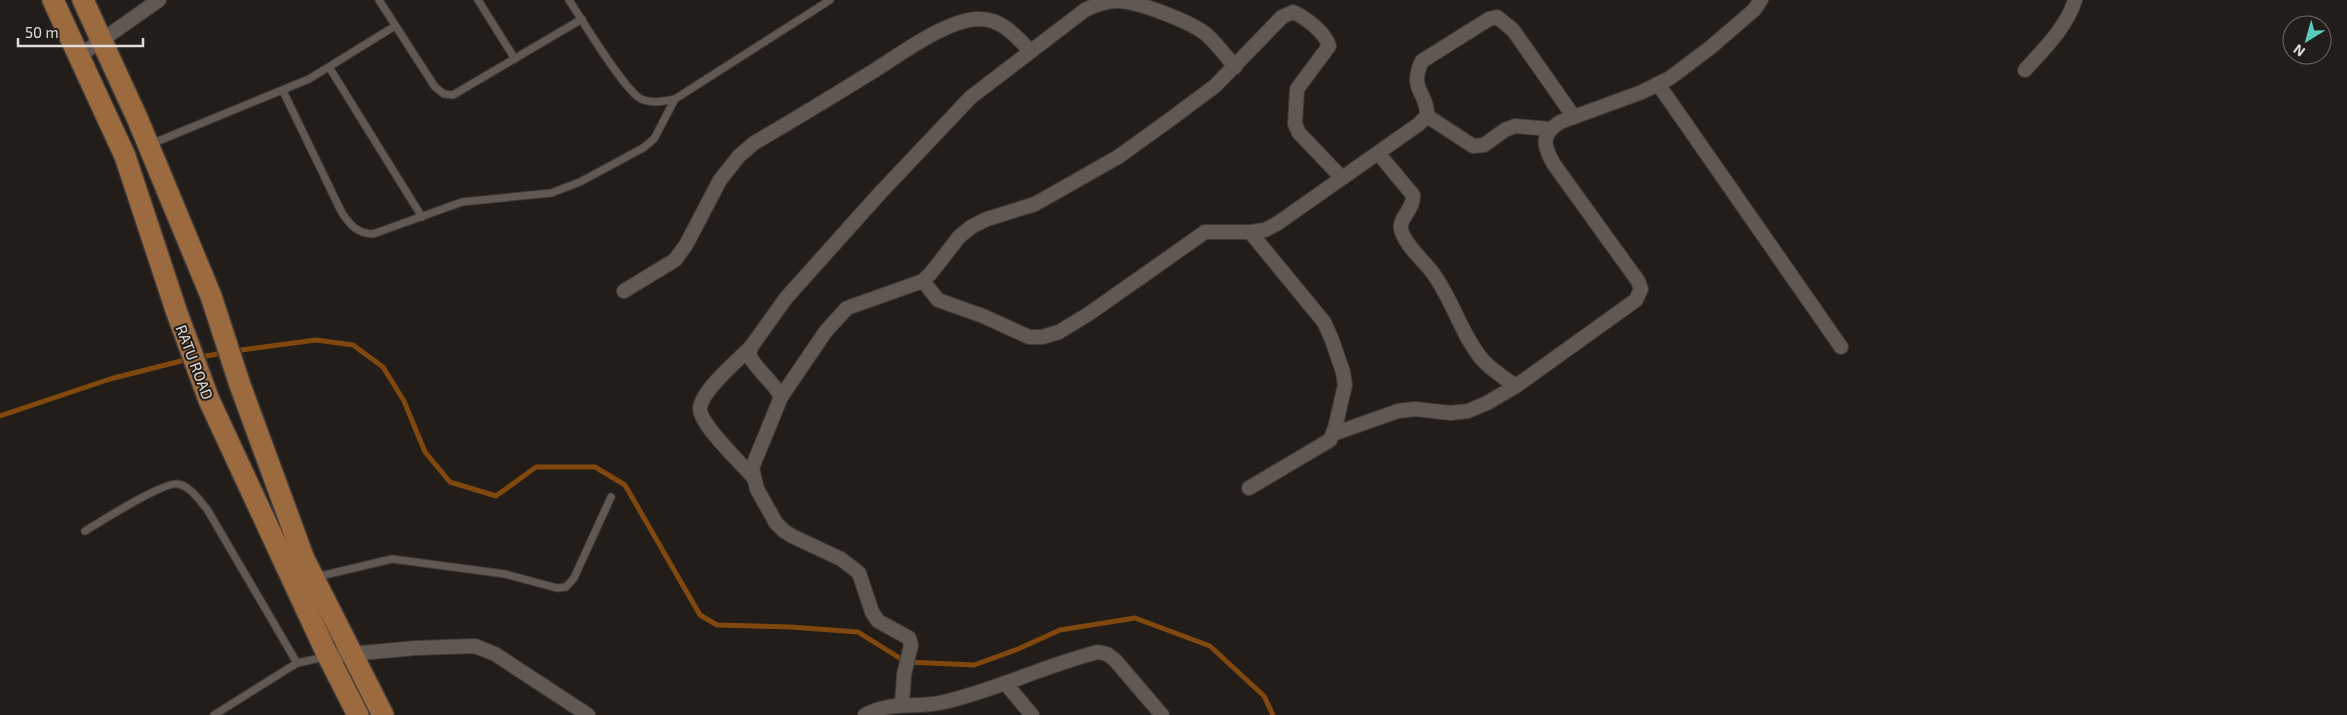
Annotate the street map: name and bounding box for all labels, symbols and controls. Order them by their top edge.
scale bar [18,15,142,47]
north arrow [2282,15,2332,65]
text: 50 m [25,23,59,41]
text: N [2290,41,2308,61]
street label: RATU ROAD [173,322,217,402]

